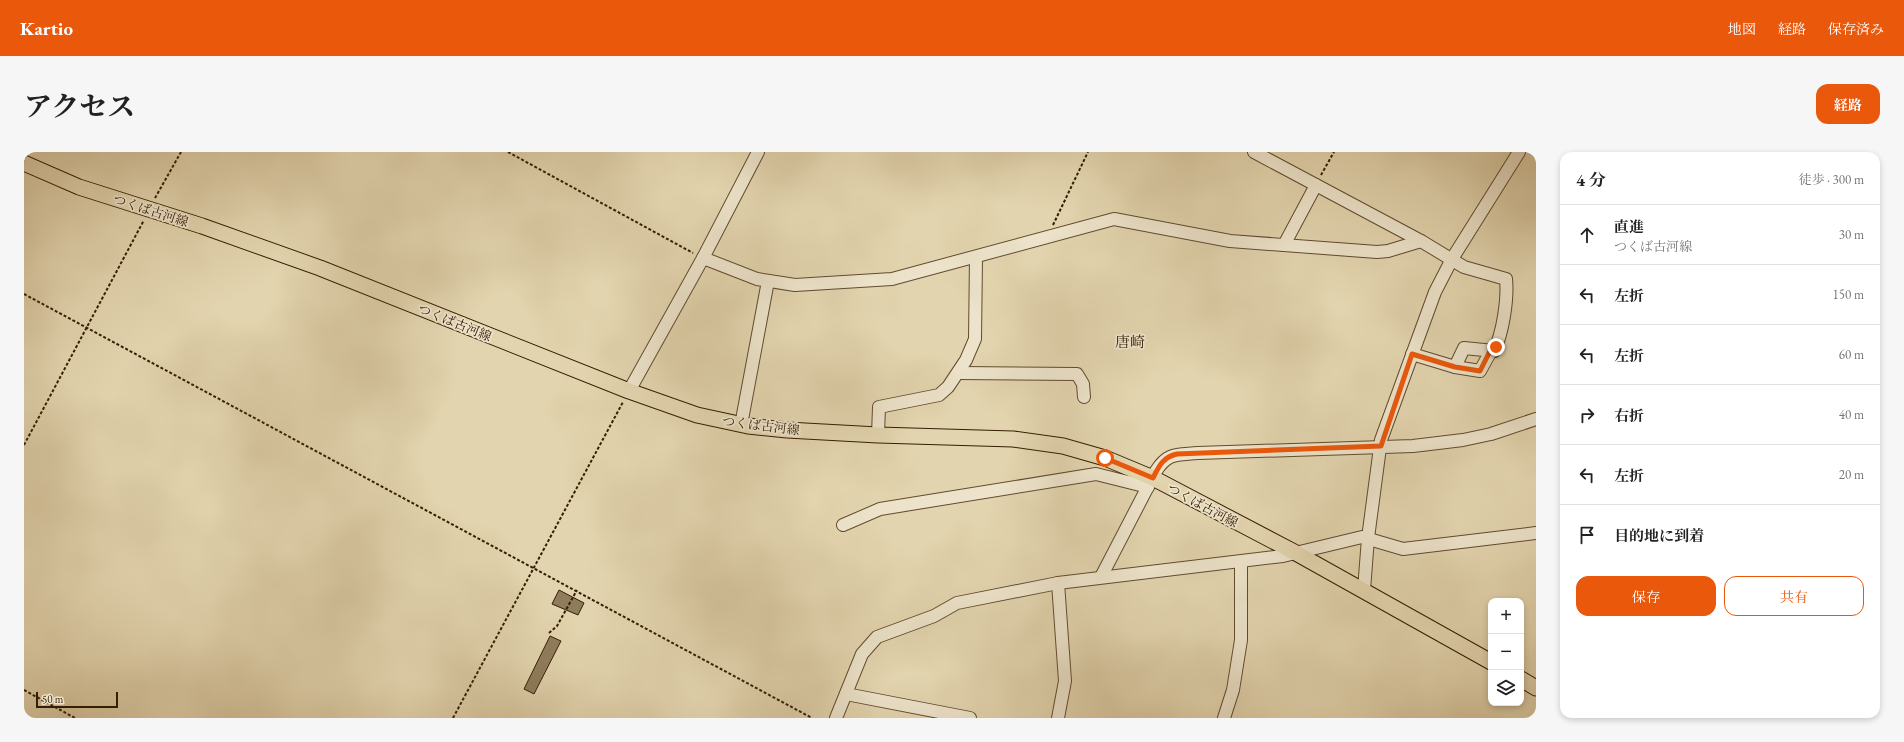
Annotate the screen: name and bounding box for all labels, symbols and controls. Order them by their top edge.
text: Kartio [20,16,73,41]
text: 地図 [1728,20,1756,38]
text: 経路 [1778,20,1806,38]
text: 保存済み [1828,20,1884,38]
button: 経路 [1816,84,1880,124]
text: アクセス [24,88,135,124]
text: 4 分 [1576,169,1606,191]
text: 徒歩 · 300 m [1799,171,1864,188]
street label: つくば古河線 [111,190,191,231]
text: 直進 [1614,217,1644,236]
icon: ahead [1576,224,1598,246]
text: 30 m [1839,226,1864,243]
text: つくば古河線 [1614,238,1692,255]
icon: left [1576,284,1598,306]
text: 左折 [1614,286,1644,305]
text: 150 m [1833,286,1864,303]
street label: つくば古河線 [415,300,494,345]
district label: 唐崎 [1115,332,1145,351]
route end [1487,338,1505,356]
icon: left [1576,344,1598,366]
text: 左折 [1614,346,1644,365]
text: 60 m [1839,346,1864,363]
icon: right [1576,404,1598,426]
text: 右折 [1614,406,1644,425]
text: 40 m [1839,406,1864,423]
street label: つくば古河線 [721,412,801,439]
route start [1096,449,1114,467]
icon: left [1576,464,1598,486]
text: 左折 [1614,466,1644,485]
text: 20 m [1839,466,1864,483]
street label: つくば古河線 [1164,480,1241,531]
icon: arrive [1576,524,1598,546]
text: 目的地に到着 [1614,526,1704,545]
button: 保存 [1576,576,1716,616]
button: 共有 [1724,576,1864,616]
map controls [1488,598,1524,706]
button: + [1488,598,1524,634]
button: − [1488,634,1524,670]
button: layers [1488,670,1524,706]
scale bar [36,690,118,709]
text: 50 m [42,692,63,706]

